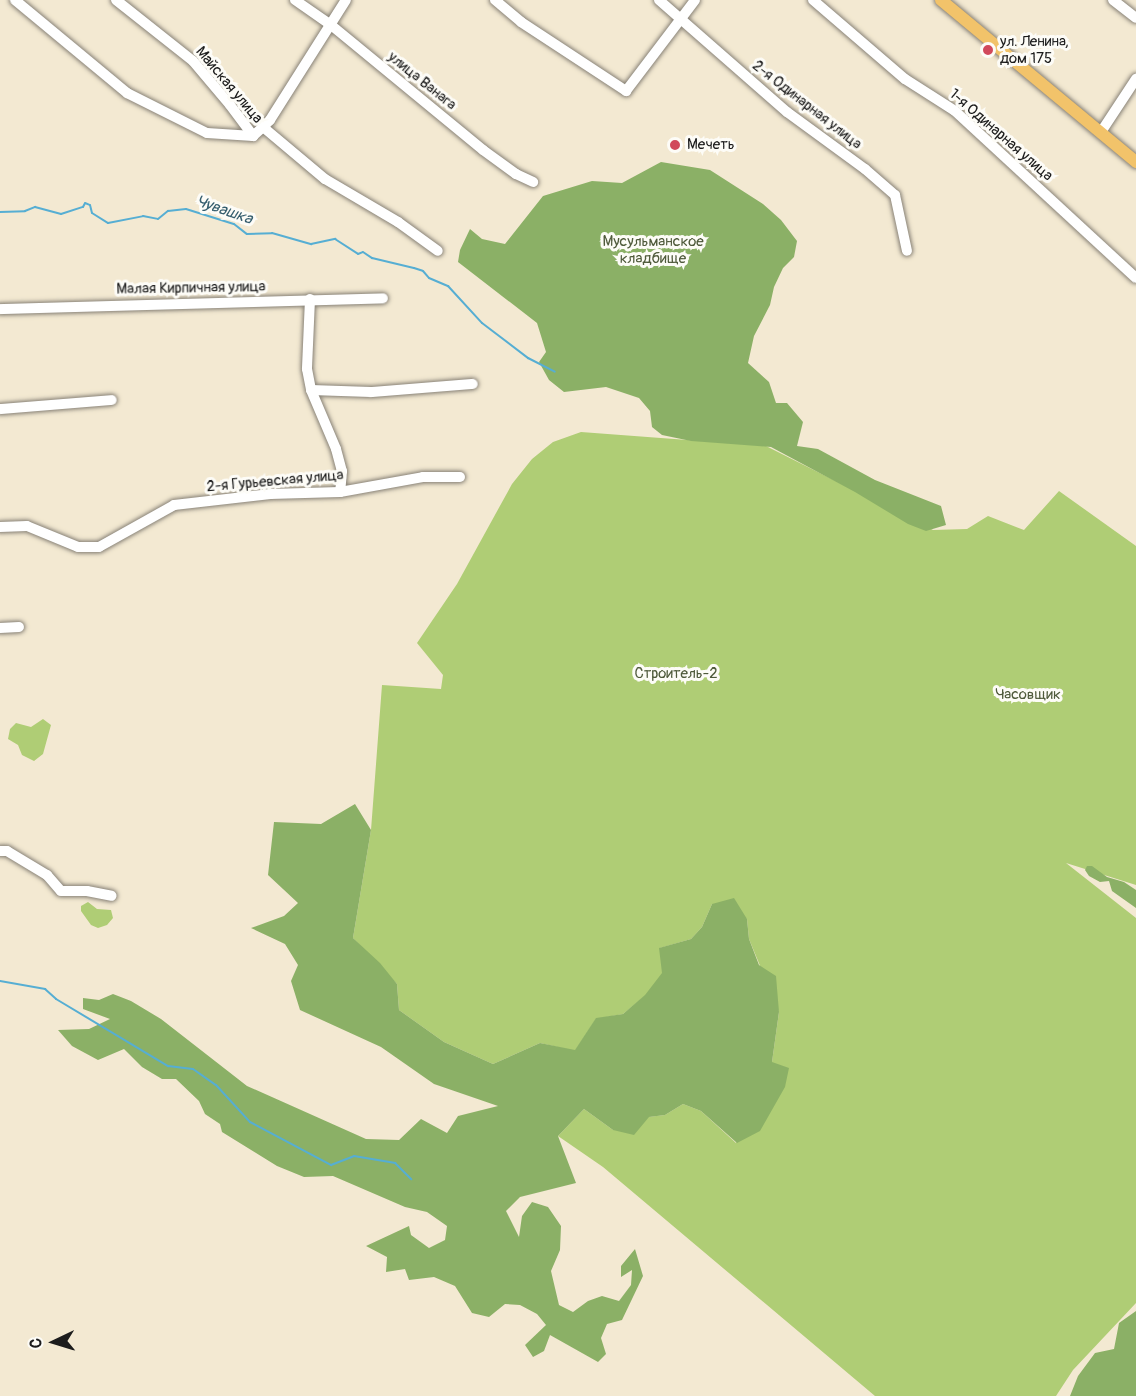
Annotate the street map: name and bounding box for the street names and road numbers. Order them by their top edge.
street label: Майская улица [192,43,266,127]
street label: улица Ванага [384,48,460,114]
street label: 2-я Одинарная улица [749,57,865,153]
street label: 1-я Одинарная улица [946,85,1056,185]
street label: Малая Кирпичная улица [116,278,266,298]
street label: 2-я Гурьевская улица [206,466,344,496]

